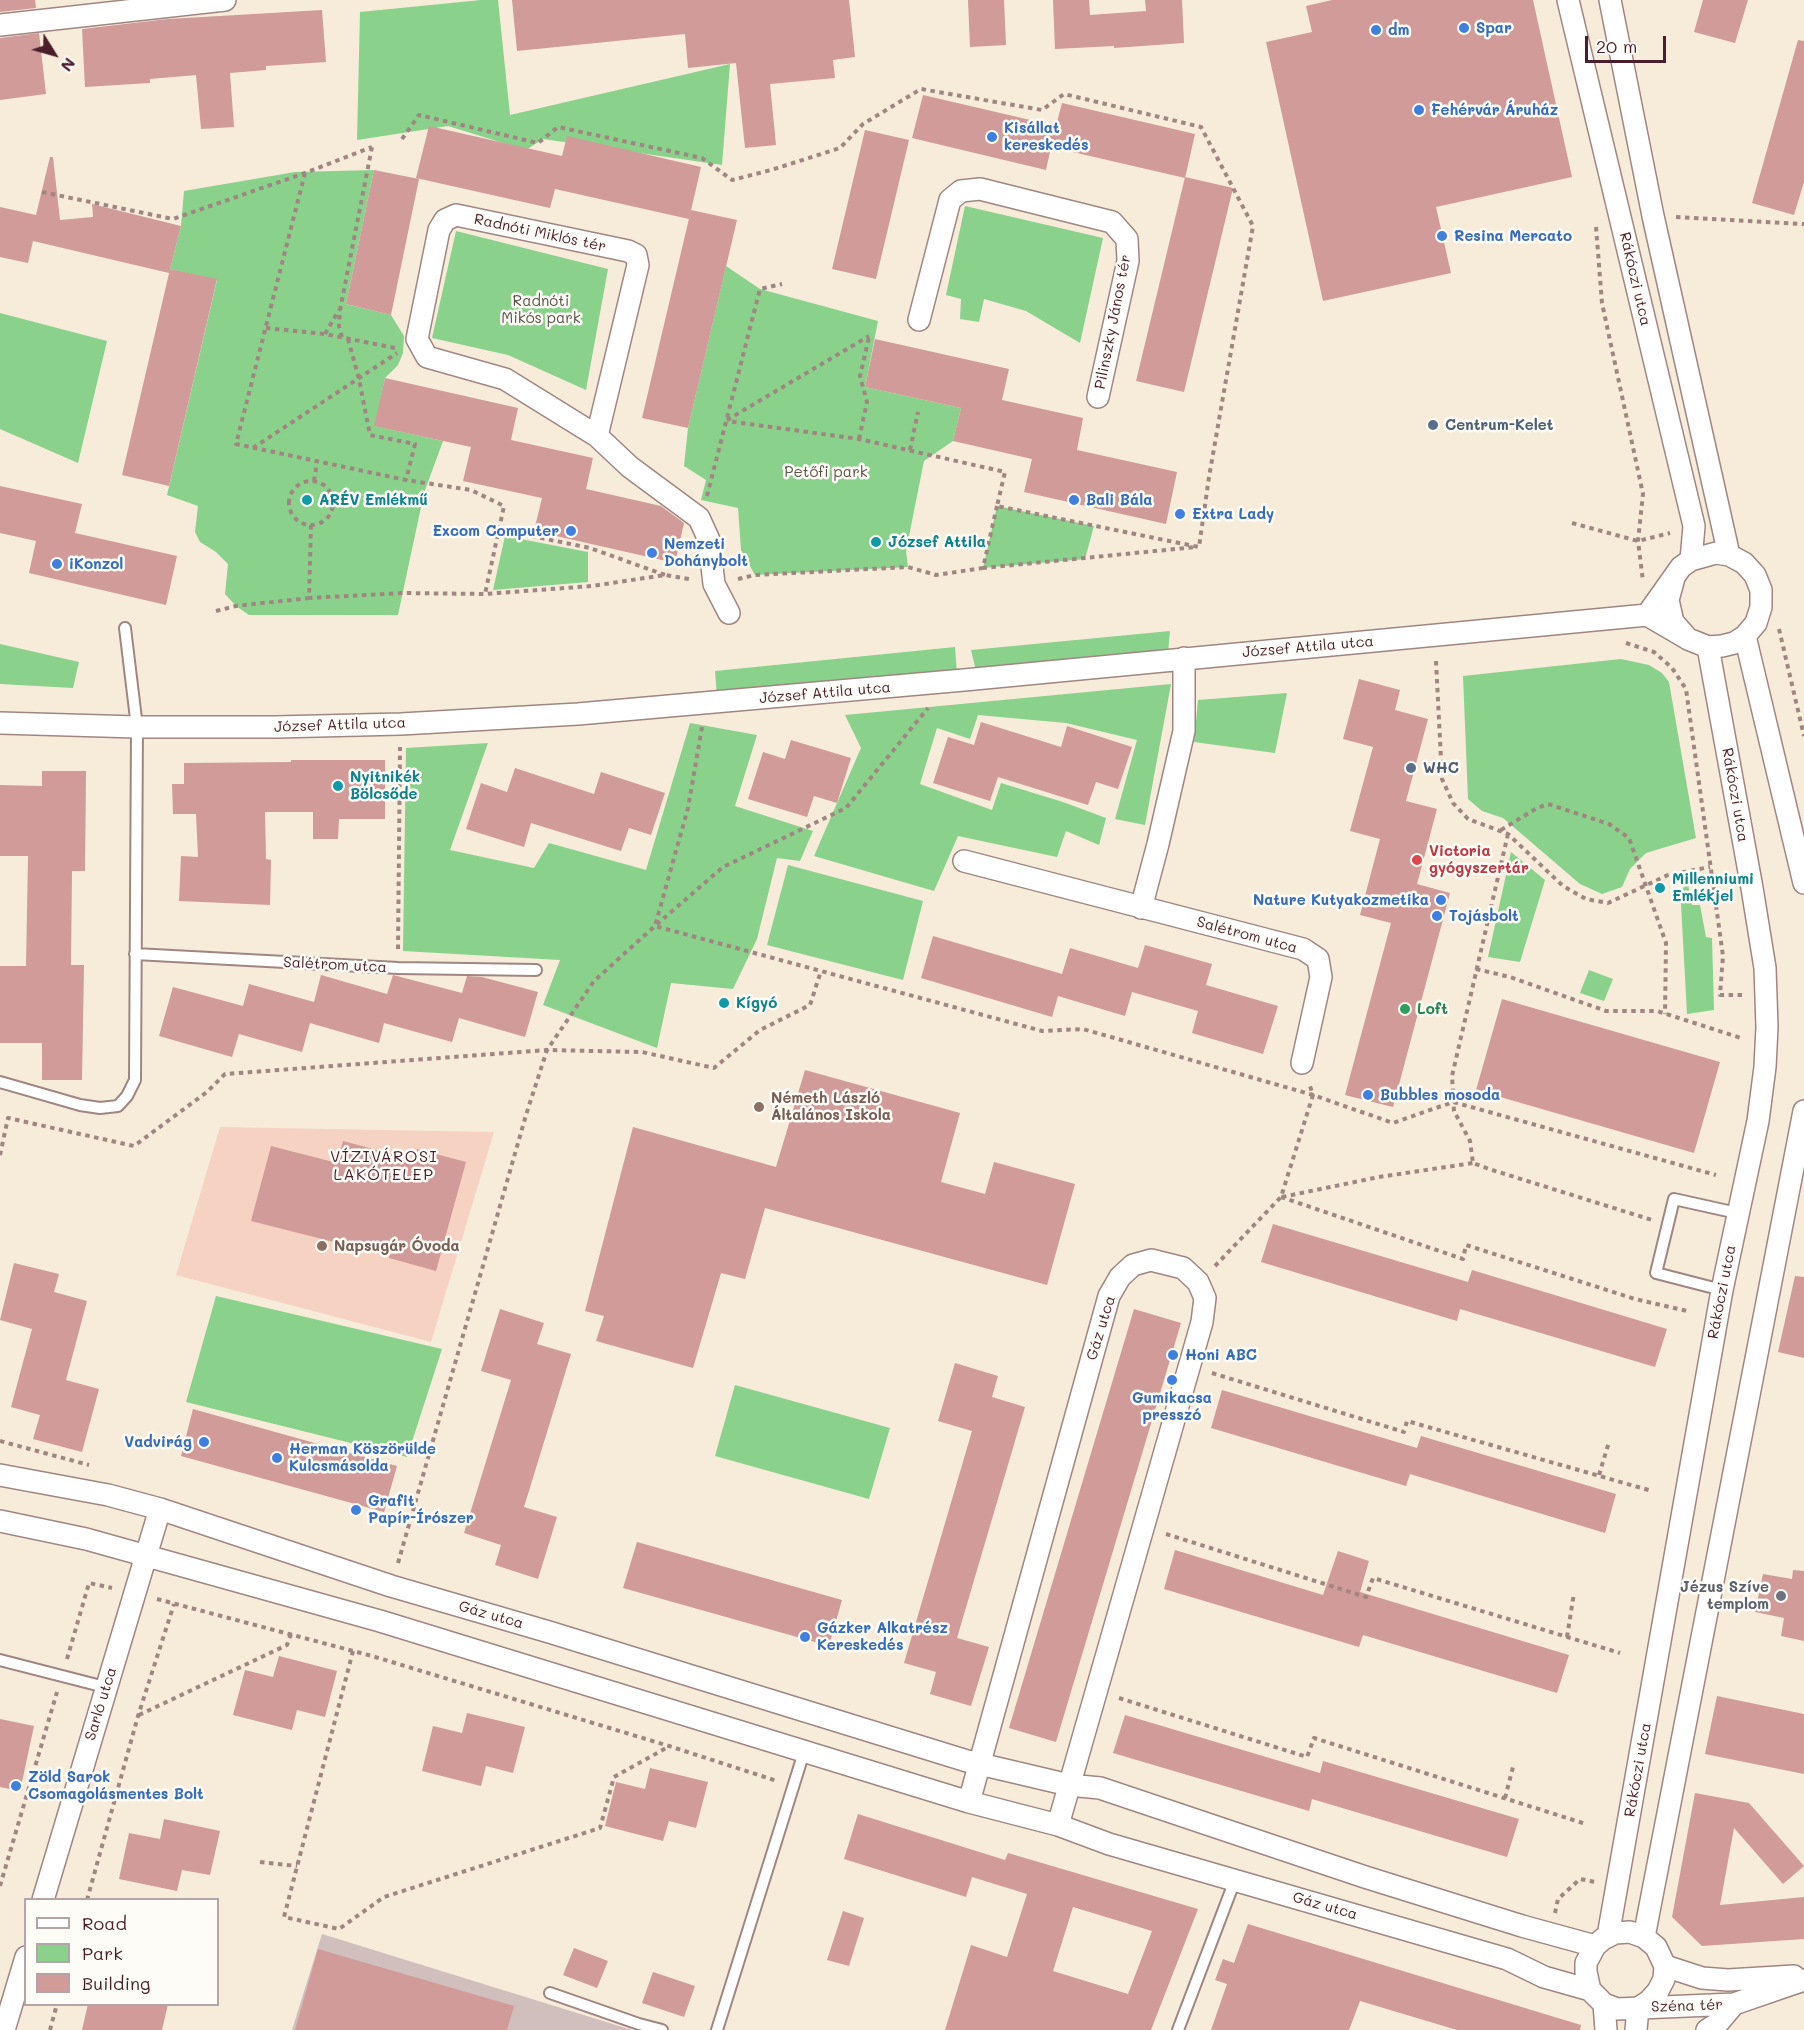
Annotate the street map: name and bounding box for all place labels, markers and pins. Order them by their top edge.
place label: Spar [1476,19,1512,37]
place label: dm [1388,21,1409,39]
marker: Spar [1457,21,1471,35]
marker: dm [1369,23,1383,37]
place label: Fehérvár Áruház [1431,101,1558,119]
marker: Fehérvár Áruház [1412,103,1426,117]
place label: Kisállat kereskedés [1004,119,1089,154]
marker: Kisállat kereskedés [985,130,999,144]
place label: Resina Mercato [1454,227,1572,245]
marker: Resina Mercato [1435,229,1449,243]
place label: Centrum-Kelet [1445,416,1553,434]
marker: Centrum-Kelet [1426,418,1440,432]
place label: ARÉV Emlékmű [319,491,428,509]
place label: Bali Bála [1086,491,1152,509]
marker: ARÉV Emlékmű [300,493,314,507]
marker: Bali Bála [1067,493,1081,507]
place label: Extra Lady [1192,505,1274,523]
marker: Extra Lady [1173,507,1187,521]
place label: Excom Computer [433,522,559,540]
marker: Excom Computer [564,524,578,538]
place label: József Attila [888,533,986,551]
place label: Nemzeti Dohánybolt [664,535,748,570]
marker: József Attila [869,535,883,549]
marker: Nemzeti Dohánybolt [645,546,659,560]
place label: iKonzol [69,555,123,573]
marker: iKonzol [50,557,64,571]
place label: WHC [1423,759,1459,777]
marker: WHC [1404,761,1418,775]
place label: Nyitnikék Bölcsőde [350,768,420,803]
marker: Nyitnikék Bölcsőde [331,779,345,793]
place label: Victoria gyógyszertár [1429,842,1529,877]
marker: Victoria gyógyszertár [1410,853,1424,867]
place label: Millenniumi Emlékjel [1672,870,1754,905]
marker: Millenniumi Emlékjel [1653,881,1667,895]
place label: Nature Kutyakozmetika [1253,891,1429,909]
marker: Nature Kutyakozmetika [1434,893,1448,907]
place label: Tojásbolt [1449,907,1519,925]
marker: Tojásbolt [1430,909,1444,923]
place label: Kígyó [736,994,777,1012]
marker: Kígyó [717,996,731,1010]
place label: Loft [1417,1000,1448,1018]
marker: Loft [1398,1002,1412,1016]
place label: Bubbles mosoda [1380,1086,1500,1104]
marker: Bubbles mosoda [1361,1088,1375,1102]
place label: Németh László Általános Iskola [771,1089,891,1124]
marker: Németh László Általános Iskola [752,1100,766,1114]
place label: Napsugár Óvoda [334,1237,460,1255]
marker: Napsugár Óvoda [315,1239,329,1253]
place label: Honi ABC [1185,1346,1257,1364]
marker: Honi ABC [1166,1348,1180,1362]
marker: Gumikacsa presszó [1165,1373,1179,1387]
place label: Gumikacsa presszó [1132,1389,1212,1424]
place label: Vadvirág [124,1433,192,1451]
marker: Vadvirág [197,1435,211,1449]
place label: Herman Köszörülde Kulcsmásolda [289,1440,436,1475]
marker: Herman Köszörülde Kulcsmásolda [270,1451,284,1465]
place label: Grafit Papír-Írószer [368,1492,474,1527]
marker: Grafit Papír-Írószer [349,1503,363,1517]
place label: Jézus Szíve templom [1680,1578,1769,1613]
marker: Jézus Szíve templom [1774,1589,1788,1603]
place label: Gázker Alkatrész Kereskedés [817,1619,948,1654]
marker: Gázker Alkatrész Kereskedés [798,1630,812,1644]
place label: Zöld Sarok Csomagolásmentes Bolt [28,1768,204,1803]
marker: Zöld Sarok Csomagolásmentes Bolt [9,1779,23,1793]

